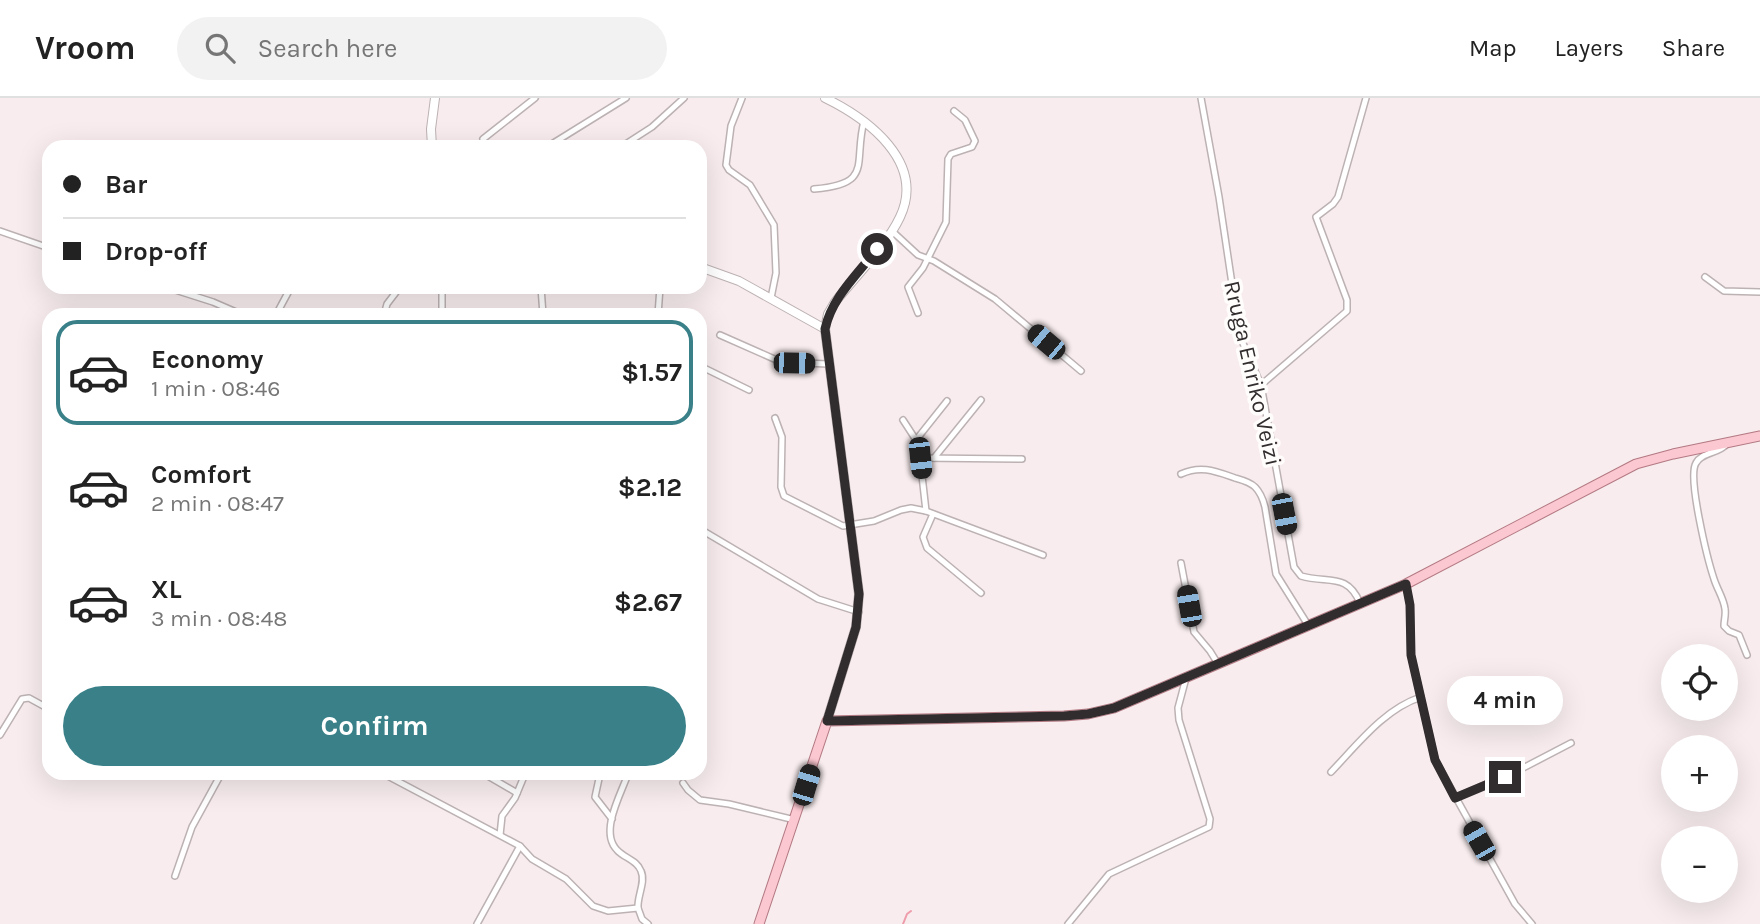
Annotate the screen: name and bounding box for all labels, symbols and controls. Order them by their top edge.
search box [177,17,667,80]
text: Vroom [35,29,135,67]
icon: search [201,29,239,67]
text: Search here [257,33,397,64]
text: Map [1469,34,1517,62]
text: Layers [1555,34,1624,62]
text: Share [1662,34,1725,62]
text: Bar [105,169,147,200]
route start [861,233,893,265]
text: Drop-off [105,236,207,267]
street label: Rruga Enriko Veizi [1218,278,1287,468]
car [1024,320,1069,364]
icon: car [67,341,130,404]
text: Economy [151,344,263,375]
car [773,352,816,374]
text: $1.57 [621,357,682,388]
text: 1 min · 08:46 [151,375,280,402]
car [908,436,933,480]
icon: car [67,456,130,519]
text: Comfort [151,459,252,490]
text: $2.12 [618,472,682,503]
text: 2 min · 08:47 [151,490,284,517]
car [1270,491,1299,537]
icon: car [67,571,130,634]
text: XL [151,574,182,605]
car [1176,583,1203,629]
text: $2.67 [614,587,682,618]
text: 3 min · 08:48 [151,605,287,632]
map controls [1661,644,1738,903]
button: locate [1661,644,1738,721]
callout: 4 min [1447,676,1563,724]
button: Confirm [63,686,686,766]
text: 4 min [1473,687,1537,714]
button: + [1661,735,1738,812]
route end [1489,761,1521,793]
car [790,762,823,808]
car [1460,818,1499,864]
button: − [1661,826,1738,903]

